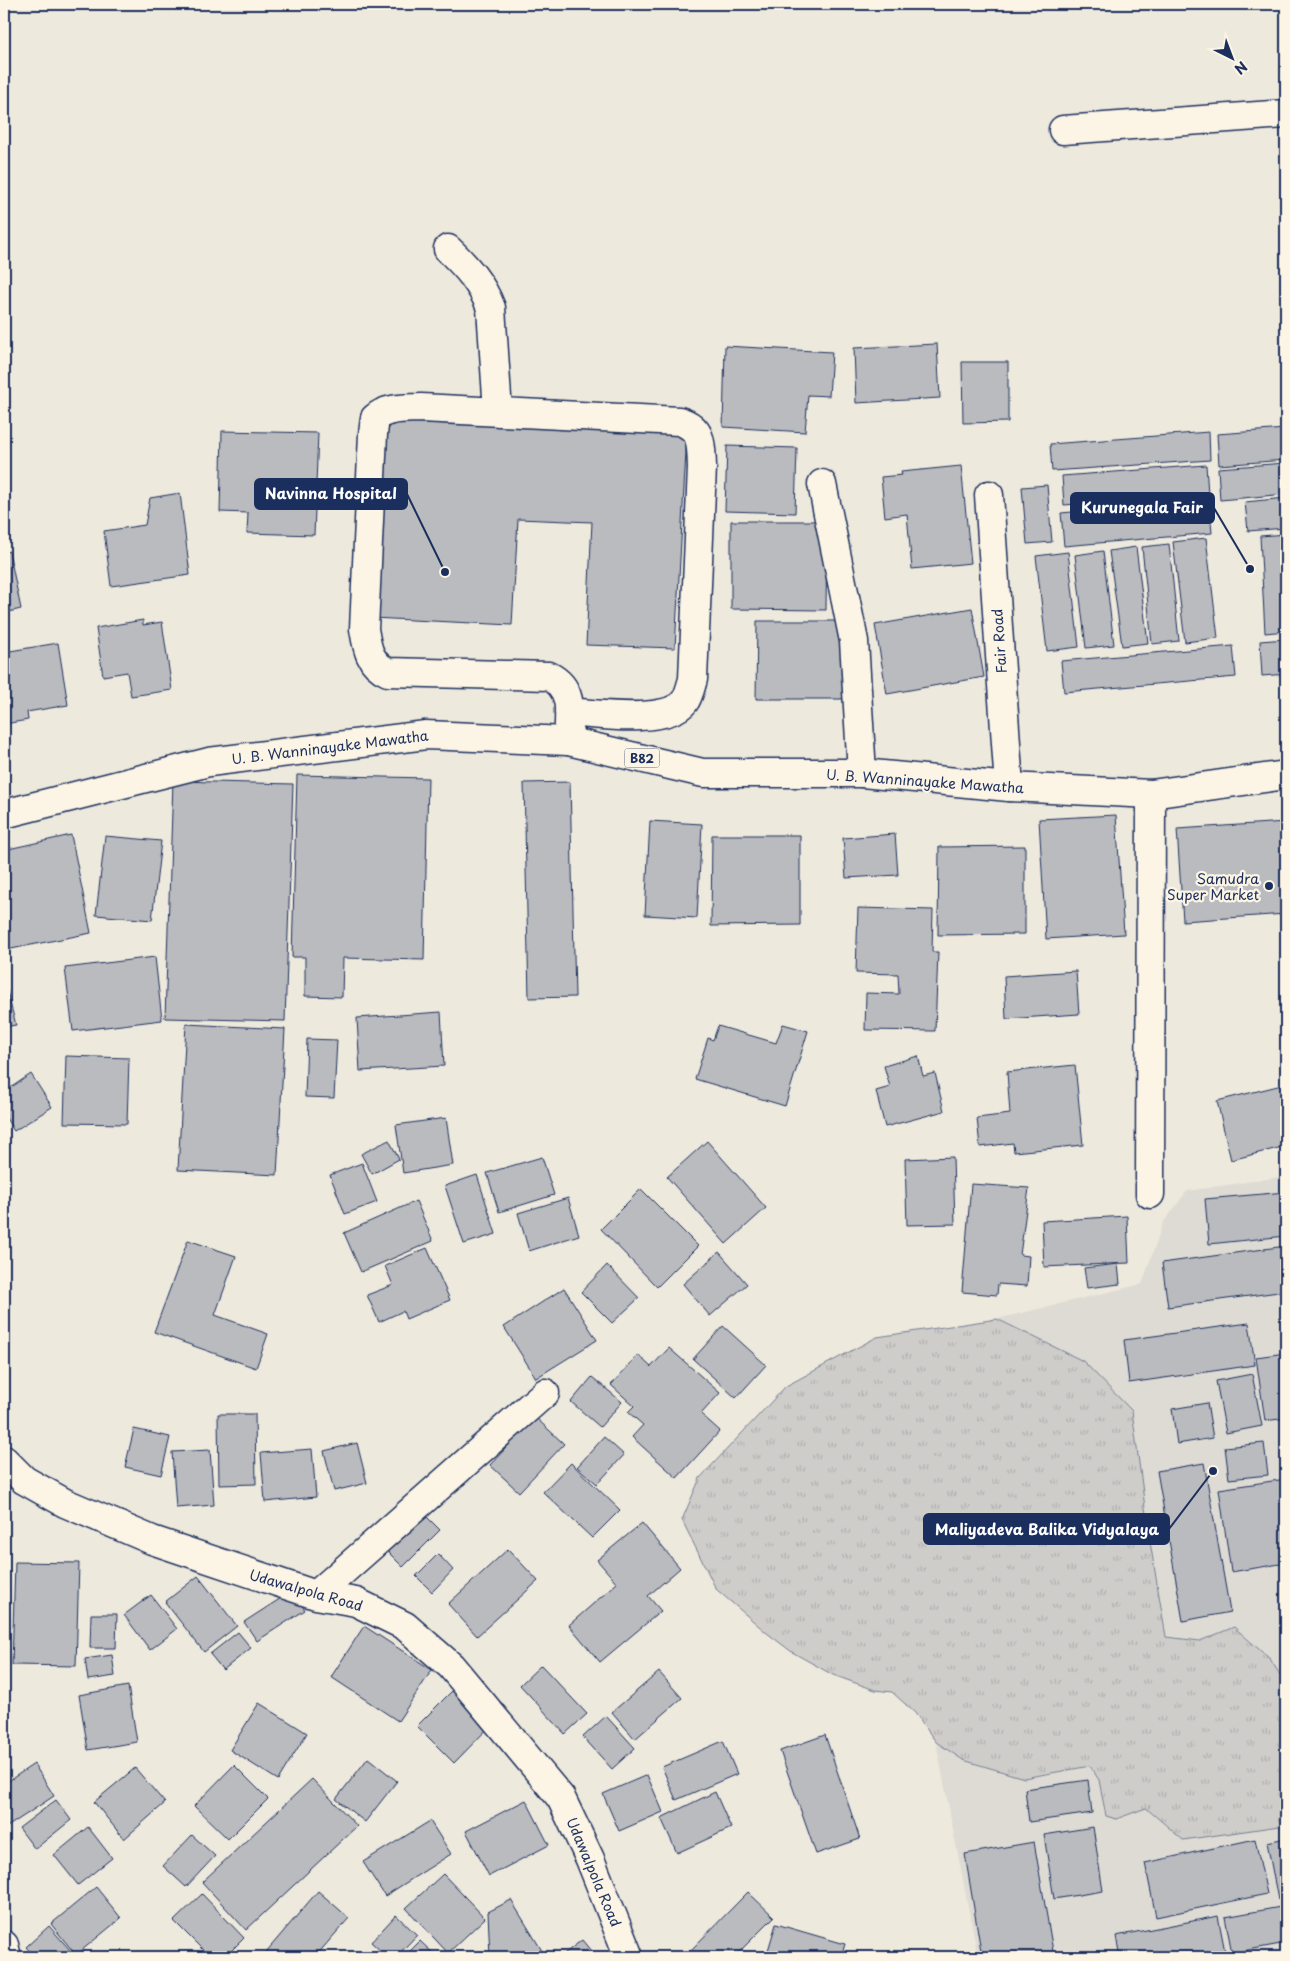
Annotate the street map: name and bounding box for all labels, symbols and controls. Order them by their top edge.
north arrow [1208,32,1258,82]
text: N [1230,57,1252,80]
callout: Navinna Hospital [255,479,407,509]
text: Navinna Hospital [265,481,397,504]
callout: Kurunegala Fair [1071,493,1214,523]
text: Kurunegala Fair [1081,495,1203,518]
street label: Fair Road [986,608,1012,674]
street label: U. B. Wanninayake Mawatha [230,724,430,769]
road number: B82 [624,748,660,768]
street label: U. B. Wanninayake Mawatha [825,764,1025,798]
place label: Samudra Super Market [1167,868,1259,905]
marker: Samudra Super Market [1263,880,1275,892]
callout: Maliyadeva Balika Vidyalaya [924,1514,1169,1544]
text: Maliyadeva Balika Vidyalaya [935,1517,1159,1540]
street label: Udawalpola Road [247,1564,365,1616]
street label: Udawalpola Road [561,1814,627,1930]

